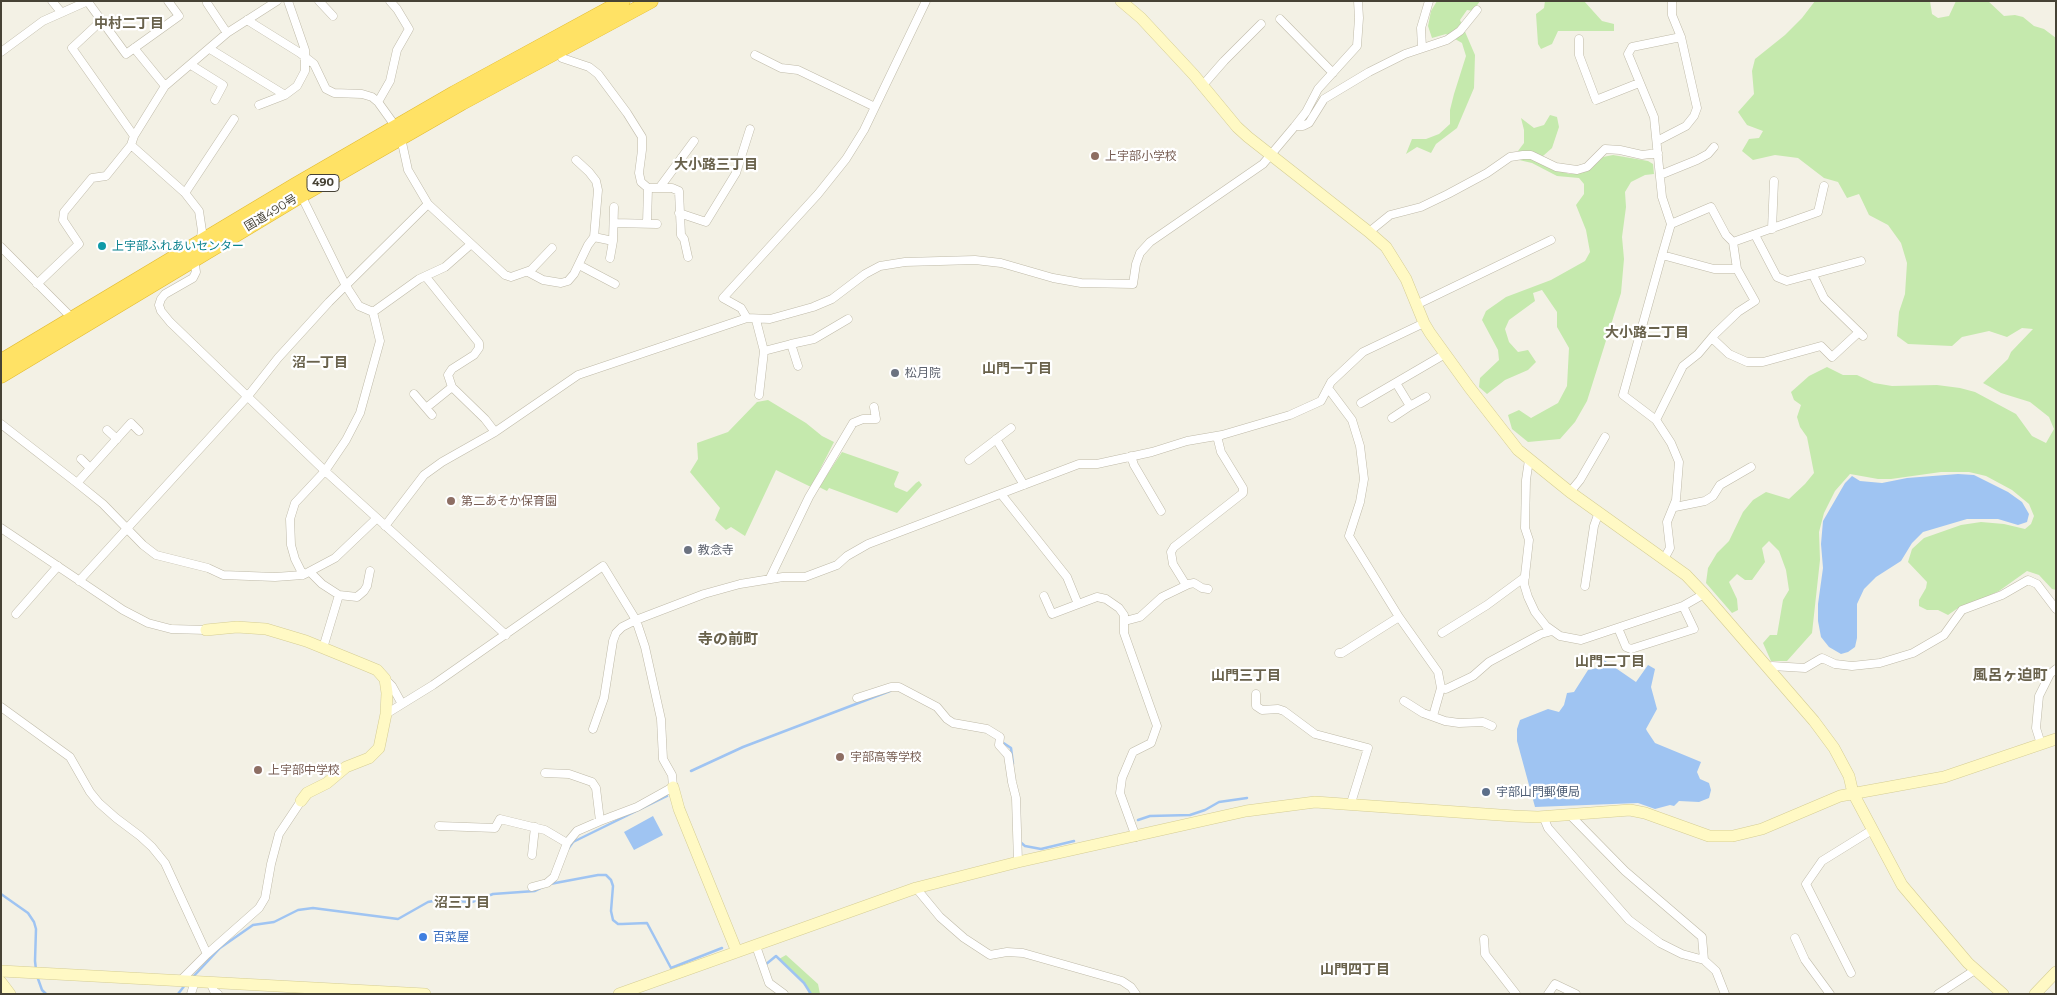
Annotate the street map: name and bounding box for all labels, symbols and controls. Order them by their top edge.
district label: 中村二丁目 [94,16,164,32]
place label: 上宇部小学校 [1105,149,1177,163]
marker: 上宇部小学校 [1089,150,1101,162]
district label: 大小路三丁目 [674,157,758,173]
road number: 490 [307,174,339,192]
street label: 国道490号 [242,192,300,234]
place label: 上宇部ふれあいセンター [112,239,244,253]
marker: 上宇部ふれあいセンター [96,240,108,252]
district label: 大小路二丁目 [1605,325,1689,341]
district label: 沼一丁目 [292,355,348,371]
district label: 山門一丁目 [982,361,1052,377]
place label: 松月院 [905,366,941,380]
marker: 松月院 [889,367,901,379]
place label: 第二あそか保育園 [461,494,557,508]
marker: 第二あそか保育園 [445,495,457,507]
place label: 教念寺 [698,543,734,557]
marker: 教念寺 [682,544,694,556]
district label: 寺の前町 [698,631,758,649]
district label: 山門二丁目 [1575,654,1645,670]
district label: 風呂ヶ迫町 [1973,667,2047,685]
district label: 山門三丁目 [1211,668,1281,684]
place label: 宇部高等学校 [850,750,922,764]
marker: 宇部高等学校 [834,751,846,763]
place label: 上宇部中学校 [268,763,340,777]
marker: 上宇部中学校 [252,764,264,776]
place label: 宇部山門郵便局 [1496,785,1580,799]
marker: 宇部山門郵便局 [1480,786,1492,798]
district label: 沼三丁目 [434,895,490,911]
place label: 百菜屋 [433,930,469,944]
marker: 百菜屋 [417,931,429,943]
district label: 山門四丁目 [1320,962,1390,978]

